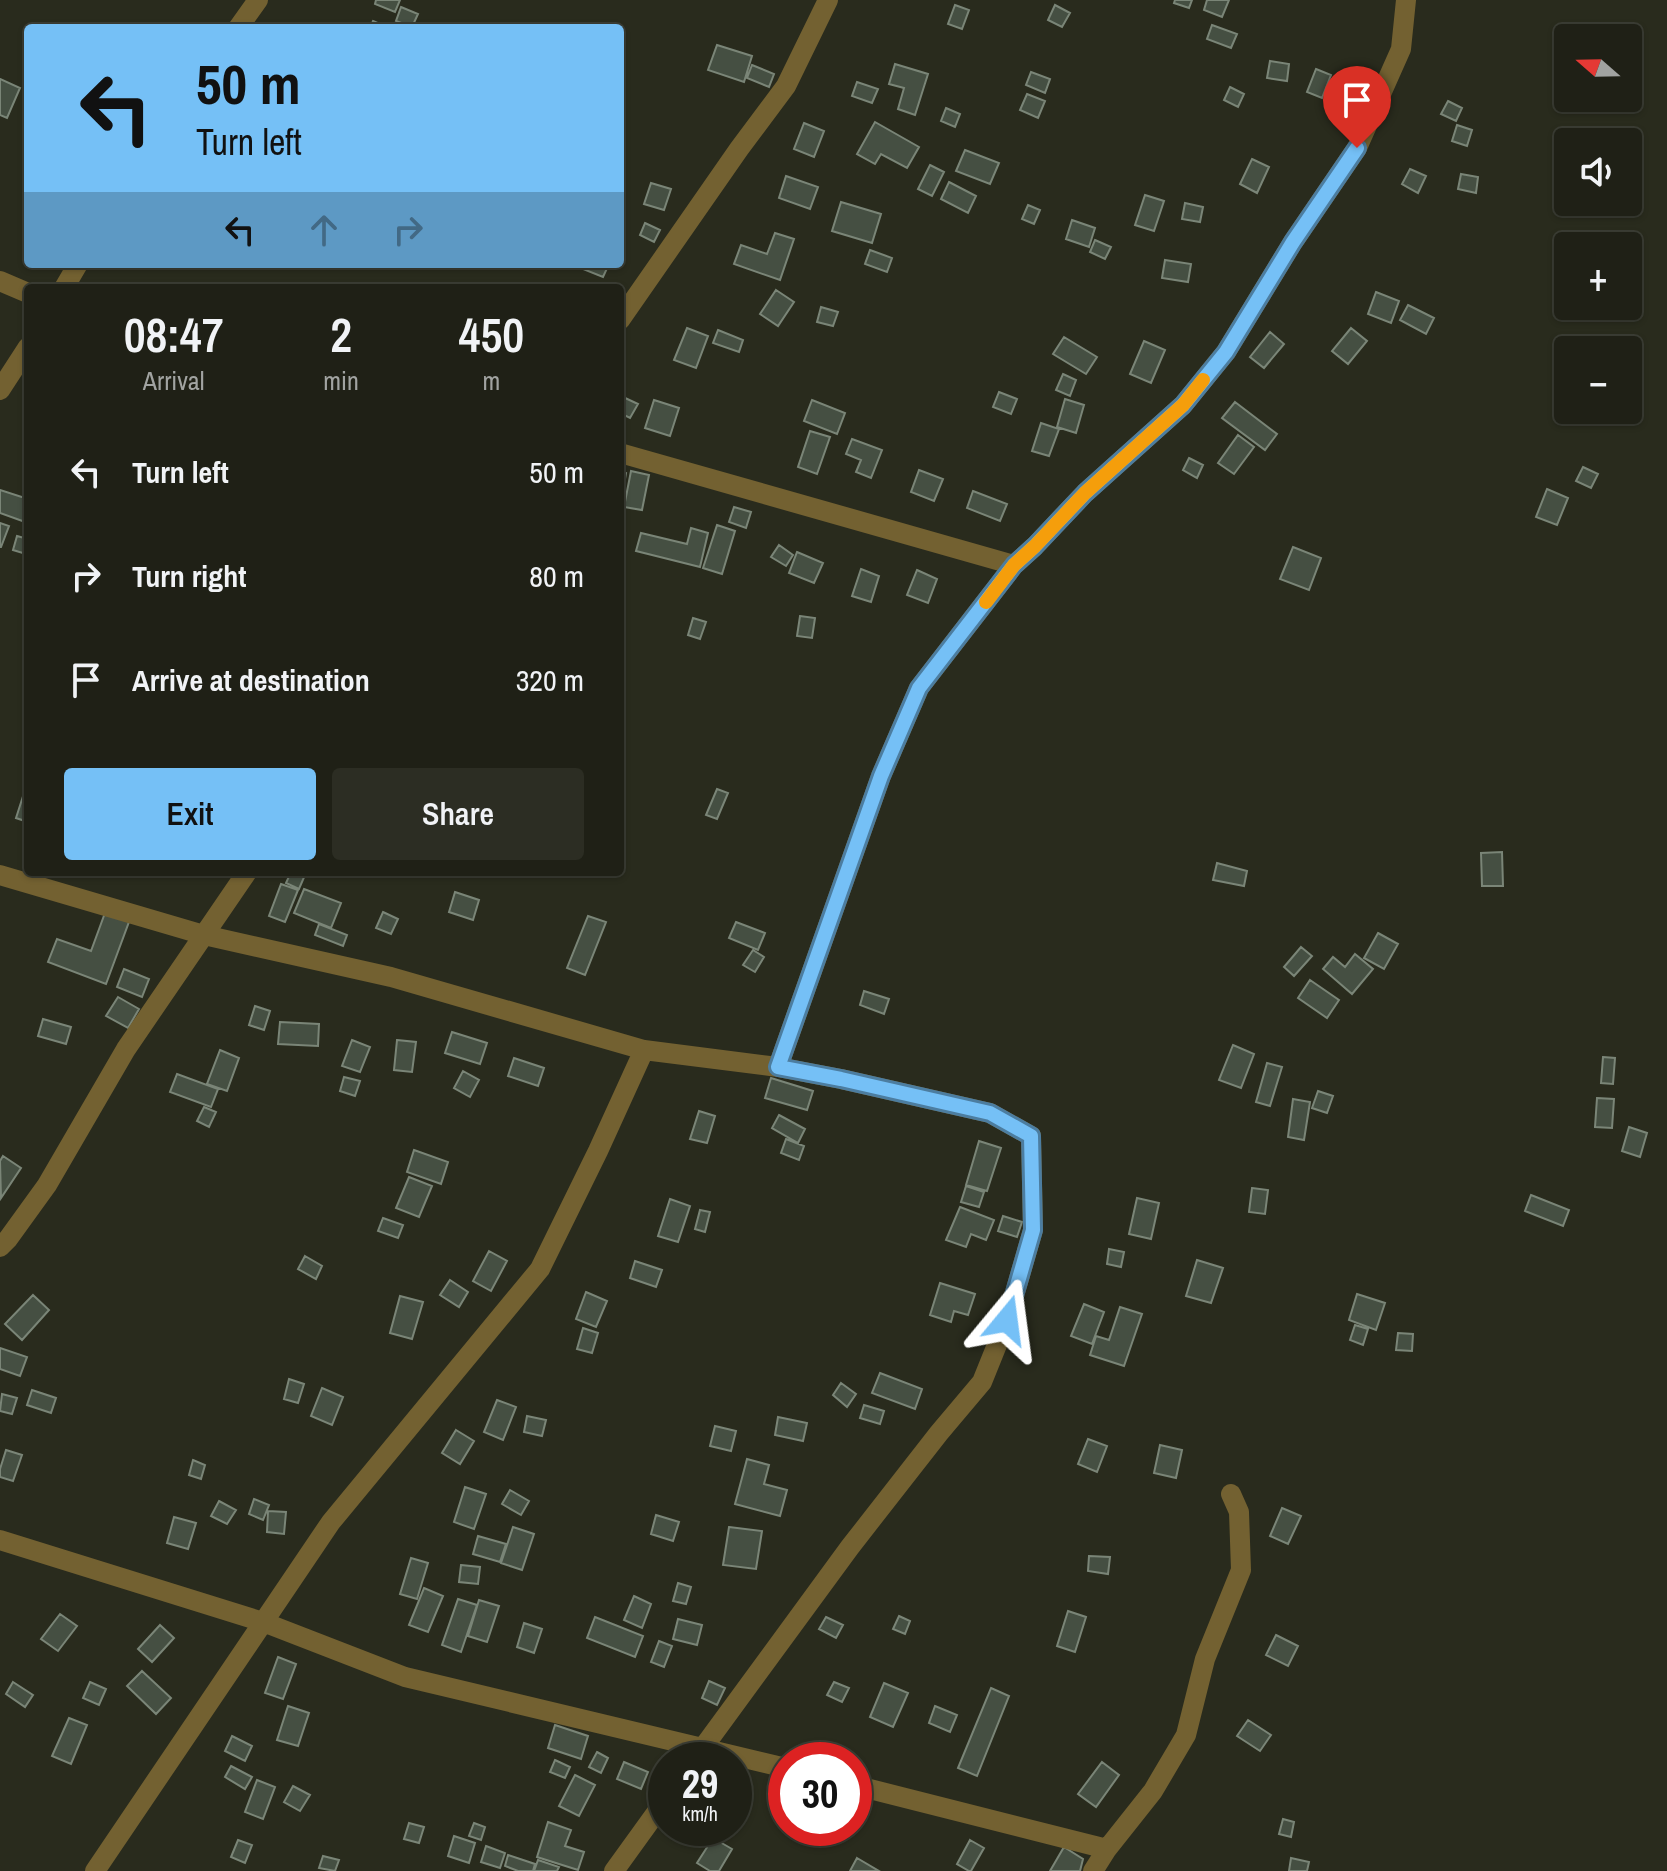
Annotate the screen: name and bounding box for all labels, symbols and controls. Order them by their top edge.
north arrow [1554,24,1642,112]
map controls [1554,24,1642,424]
text: 50 m [196,46,301,121]
icon: left [64,56,168,160]
pin [1323,66,1391,148]
icon: arrive [1335,78,1379,122]
text: Turn left [196,118,302,166]
button: sound [1554,128,1642,216]
icon: left [218,208,262,252]
icon: ahead [302,208,346,252]
icon: right [386,208,430,252]
button: + [1554,232,1642,320]
text: 08:47 [124,302,224,367]
text: 2 [330,302,352,367]
text: 450 [459,302,524,367]
button: − [1554,336,1642,424]
text: Arrival [143,363,204,398]
text: min [323,363,359,398]
text: m [483,363,500,398]
icon: left [64,450,108,494]
text: Turn left [132,452,229,492]
text: 50 m [529,452,584,492]
icon: right [64,554,108,598]
text: Turn right [132,556,246,596]
text: 80 m [529,556,584,596]
icon: arrive [64,658,108,702]
text: Arrive at destination [132,660,370,700]
text: 320 m [516,660,584,700]
button: Exit [64,768,316,860]
button: Share [332,768,584,860]
position arrow [965,1278,1049,1362]
speed limit sign: 30 [768,1742,872,1846]
text: 29 [682,1757,718,1810]
text: km/h [682,1800,718,1827]

